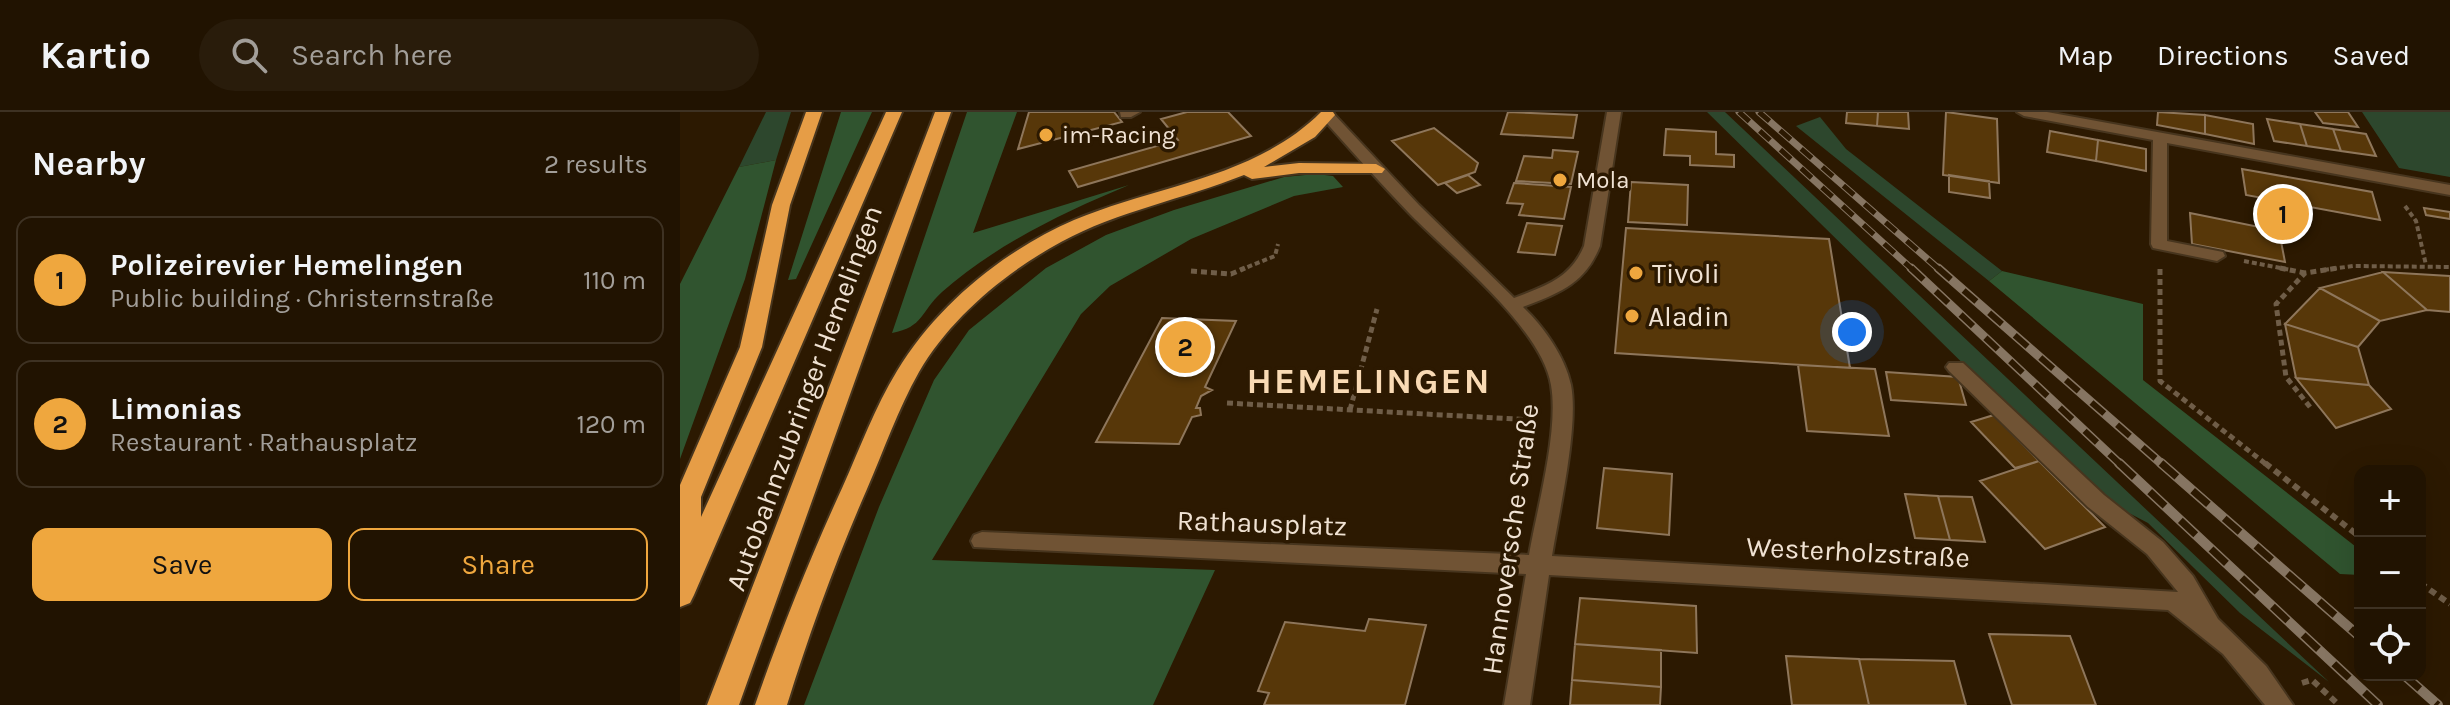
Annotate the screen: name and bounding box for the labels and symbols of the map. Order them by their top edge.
place label: im-Racing [1062,121,1176,149]
marker: im-Racing [1037,126,1055,144]
place label: Mola [1576,166,1629,194]
marker: Mola [1551,171,1569,189]
pin: 1 [2257,184,2309,244]
street label: Autobahnzubringer Hemelingen [719,201,889,595]
place label: Tivoli [1652,257,1720,290]
marker: Tivoli [1627,264,1645,282]
place label: Aladin [1648,300,1729,333]
marker: Aladin [1623,307,1641,325]
your location [1832,312,1872,352]
pin: 2 [1159,317,1211,377]
district label: HEMELINGEN [1247,360,1491,402]
street label: Hannoversche Straße [1475,401,1545,677]
street label: Rathausplatz [1176,504,1348,542]
street label: Westerholzstraße [1745,530,1971,574]

